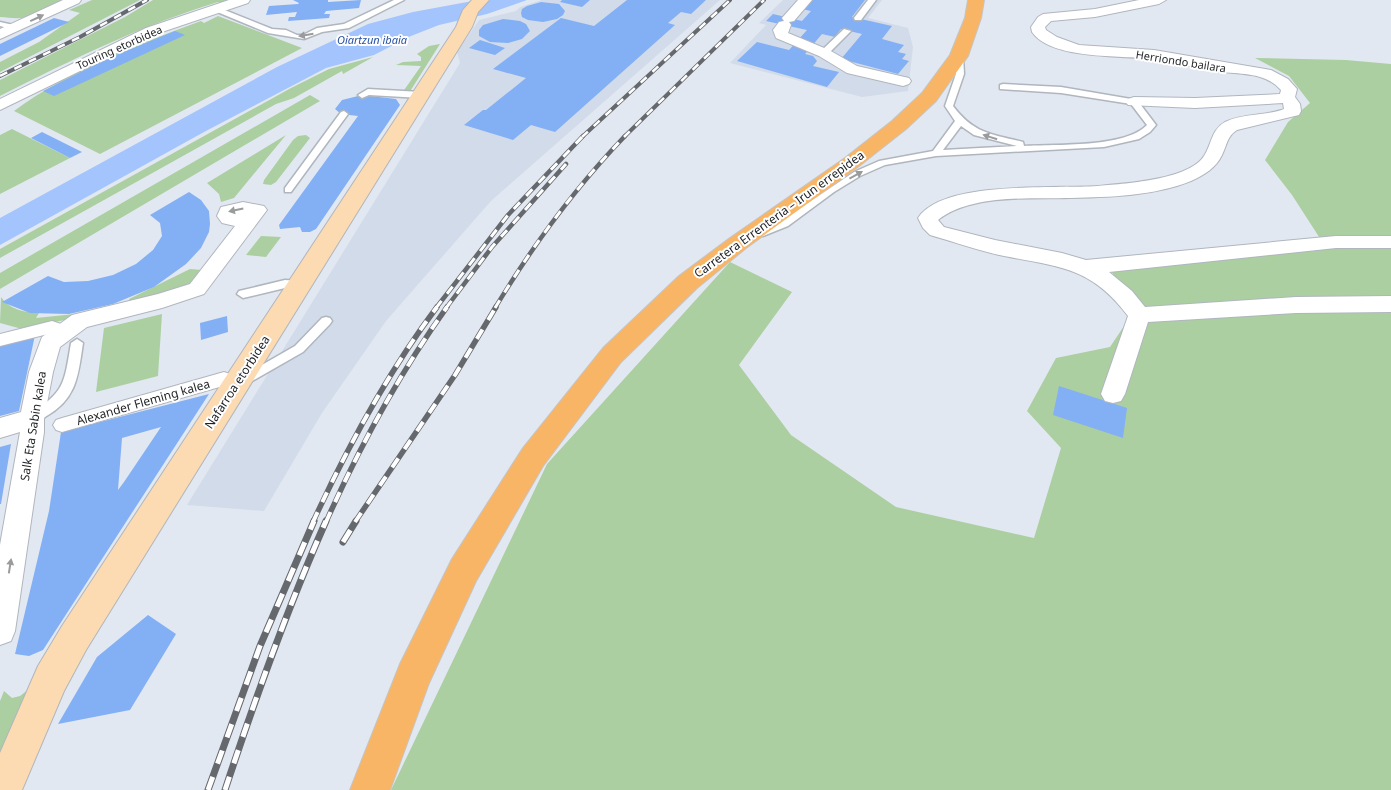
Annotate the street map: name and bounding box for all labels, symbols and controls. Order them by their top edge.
one-way arrow [30,13,44,21]
street label: Touring etorbidea [74,21,164,73]
one-way arrow [298,32,314,40]
water label: Oiartzun ibaia [337,32,408,47]
street label: Herriondo bailara [1135,46,1227,76]
one-way arrow [982,132,997,140]
street label: Carretera Errenteria – Irun errepidea [690,146,868,282]
one-way arrow [849,171,862,180]
one-way arrow [229,206,244,214]
street label: Nafarroa etorbidea [200,332,274,432]
street label: Salk Eta Sabin kalea [16,370,50,482]
street label: Alexander Fleming kalea [74,375,212,429]
one-way arrow [7,558,15,574]

